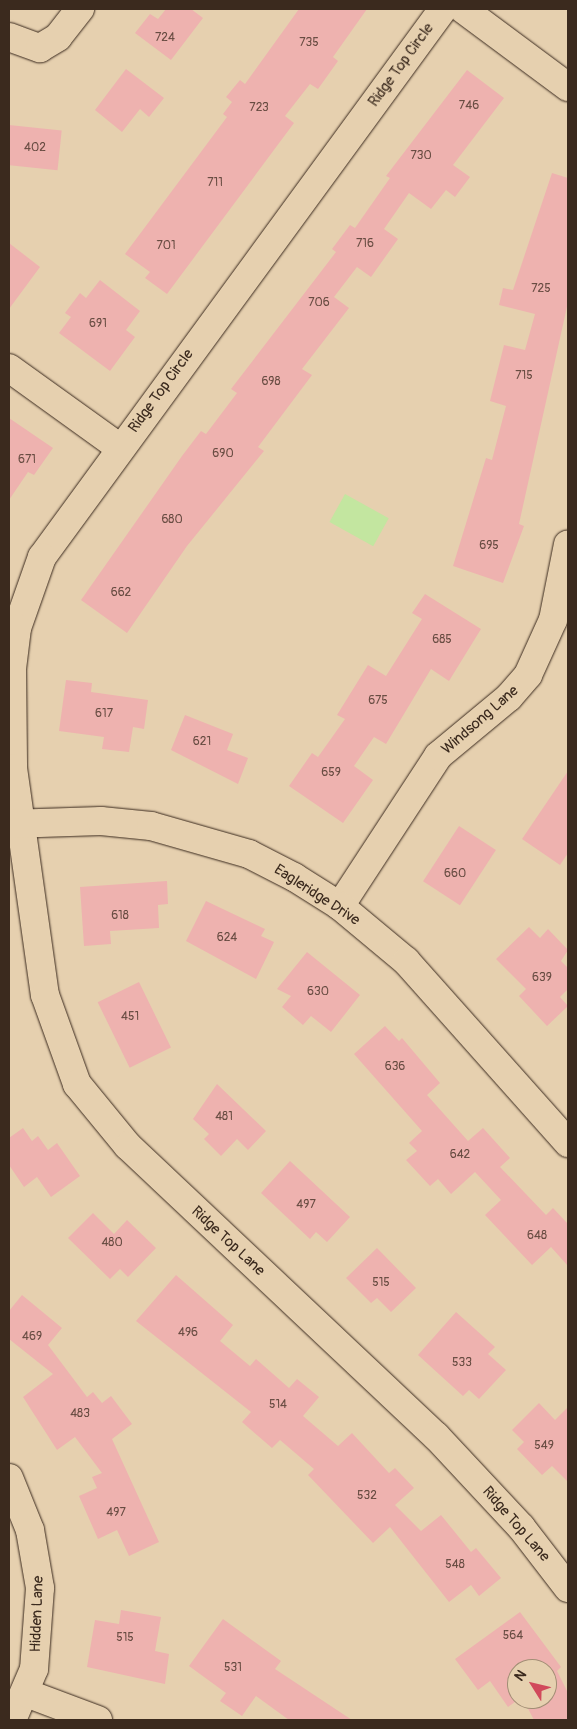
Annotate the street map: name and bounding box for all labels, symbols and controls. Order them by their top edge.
street label: Ridge Top Circle [365,20,437,110]
house number: 724 [155,31,175,45]
house number: 735 [299,36,319,50]
house number: 746 [459,99,479,113]
house number: 723 [249,101,269,115]
house number: 402 [24,141,46,155]
house number: 730 [410,149,432,163]
house number: 711 [207,176,223,190]
house number: 716 [356,237,374,251]
house number: 701 [156,239,176,253]
house number: 725 [531,282,551,296]
house number: 706 [308,296,330,310]
house number: 691 [89,317,107,331]
street label: Ridge Top Circle [125,346,197,436]
house number: 715 [515,369,533,383]
house number: 698 [261,375,281,389]
house number: 690 [212,447,234,461]
house number: 671 [18,453,36,467]
house number: 680 [161,513,183,527]
house number: 695 [479,539,499,553]
house number: 662 [111,586,131,600]
house number: 685 [432,633,452,647]
street label: Windsong Lane [438,682,522,758]
house number: 675 [368,694,388,708]
house number: 617 [95,707,113,721]
house number: 621 [193,735,211,749]
house number: 659 [321,766,341,780]
street label: Eagleridge Drive [271,861,363,929]
house number: 660 [444,867,466,881]
house number: 618 [111,909,129,923]
house number: 624 [217,931,237,945]
house number: 639 [532,971,552,985]
house number: 630 [307,985,329,999]
house number: 451 [121,1010,139,1024]
house number: 636 [385,1060,405,1074]
house number: 481 [215,1110,233,1124]
house number: 642 [450,1148,470,1162]
house number: 497 [296,1198,316,1212]
street label: Ridge Top Lane [188,1202,268,1280]
house number: 648 [527,1229,547,1243]
house number: 480 [101,1236,123,1250]
house number: 515 [372,1276,390,1290]
house number: 496 [178,1326,198,1340]
house number: 469 [22,1330,42,1344]
house number: 533 [452,1356,472,1370]
house number: 514 [269,1398,287,1412]
house number: 483 [70,1407,90,1421]
house number: 549 [534,1439,554,1453]
street label: Ridge Top Lane [478,1483,554,1565]
house number: 532 [357,1489,377,1503]
house number: 497 [106,1506,126,1520]
house number: 548 [445,1558,465,1572]
street label: Hidden Lane [27,1575,47,1653]
house number: 564 [503,1629,523,1643]
house number: 515 [116,1631,134,1645]
north arrow [507,1659,557,1709]
house number: 531 [224,1661,242,1675]
text: N [511,1667,530,1684]

